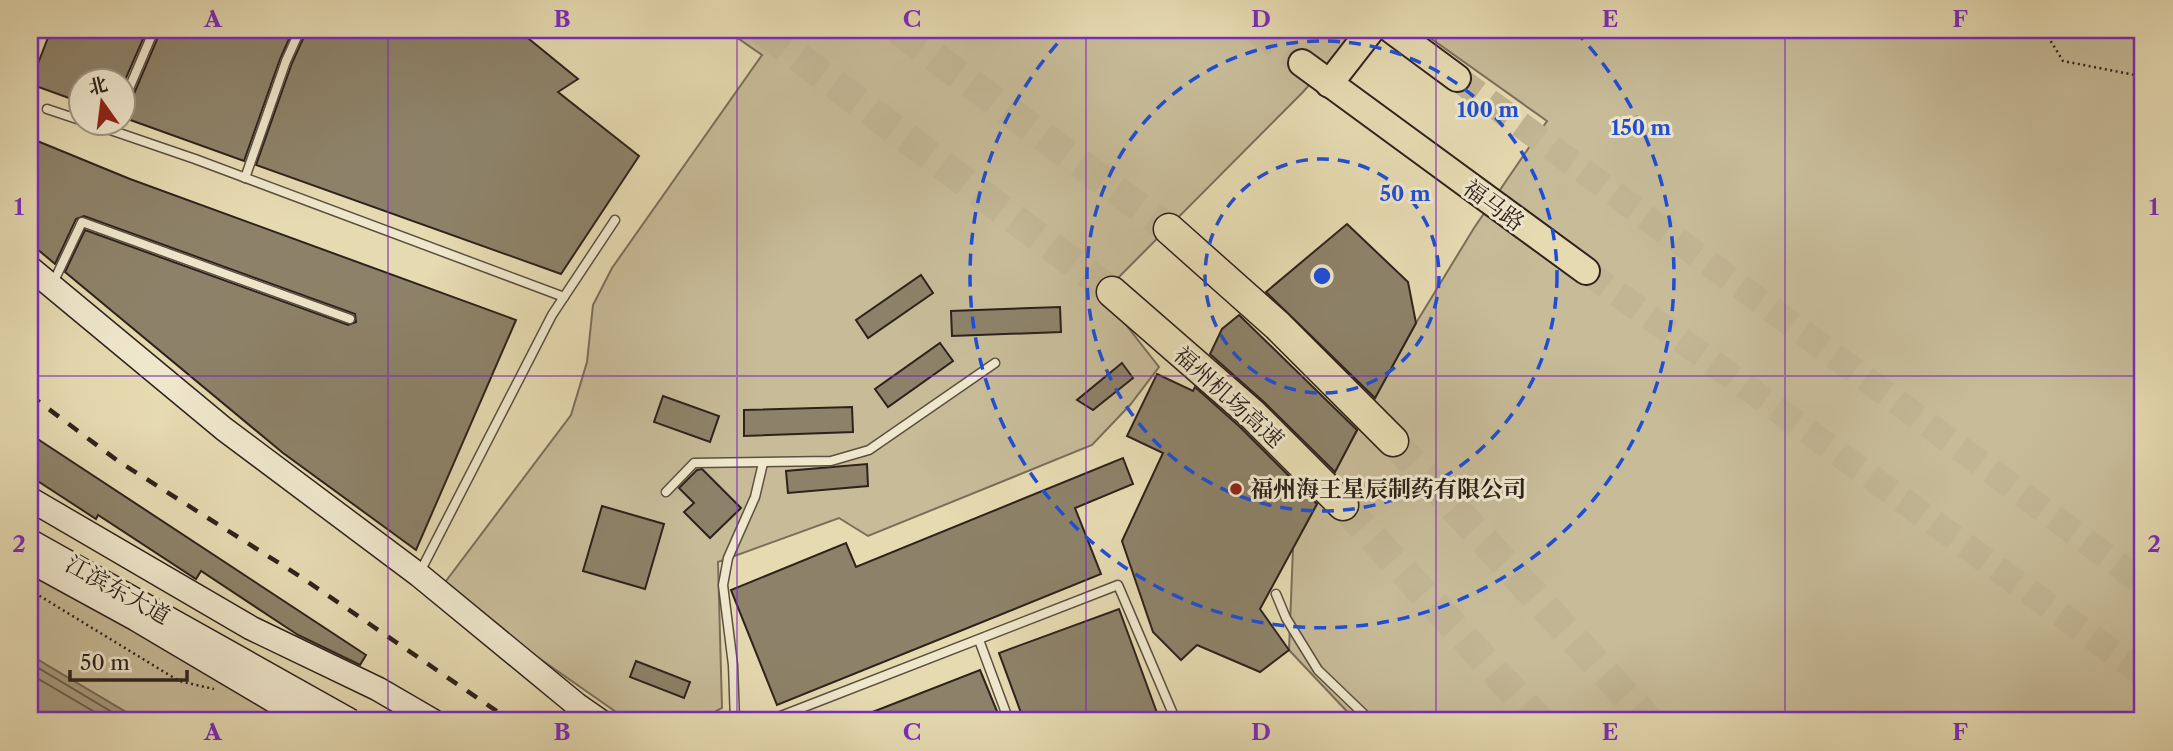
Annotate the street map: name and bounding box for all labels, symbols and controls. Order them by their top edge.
text: A [203,5,223,33]
text: B [553,5,571,33]
text: C [903,5,921,33]
text: D [1251,5,1271,33]
text: E [1602,5,1618,33]
text: F [1952,5,1968,33]
north arrow [66,66,136,136]
text: 北 [86,73,110,99]
text: 100 m [1457,97,1519,122]
text: 150 m [1611,115,1671,140]
street label: 福马路 [1458,173,1530,237]
text: 50 m [1379,181,1431,206]
text: 1 [14,193,25,221]
text: 1 [2149,193,2160,221]
centre of rings [1310,264,1334,288]
street label: 福州机场高速 [1168,340,1290,454]
place label: 福州海王星辰制药有限公司 [1250,475,1526,503]
marker: 福州海王星辰制药有限公司 [1228,481,1244,497]
text: 2 [12,530,26,558]
text: 2 [2147,530,2161,558]
street label: 江滨东大道 [61,550,175,630]
scale bar [70,639,187,683]
text: 50 m [80,650,130,675]
text: A [203,718,223,746]
text: B [553,718,571,746]
text: C [903,718,921,746]
text: D [1251,718,1271,746]
text: E [1602,718,1618,746]
text: F [1952,718,1968,746]

